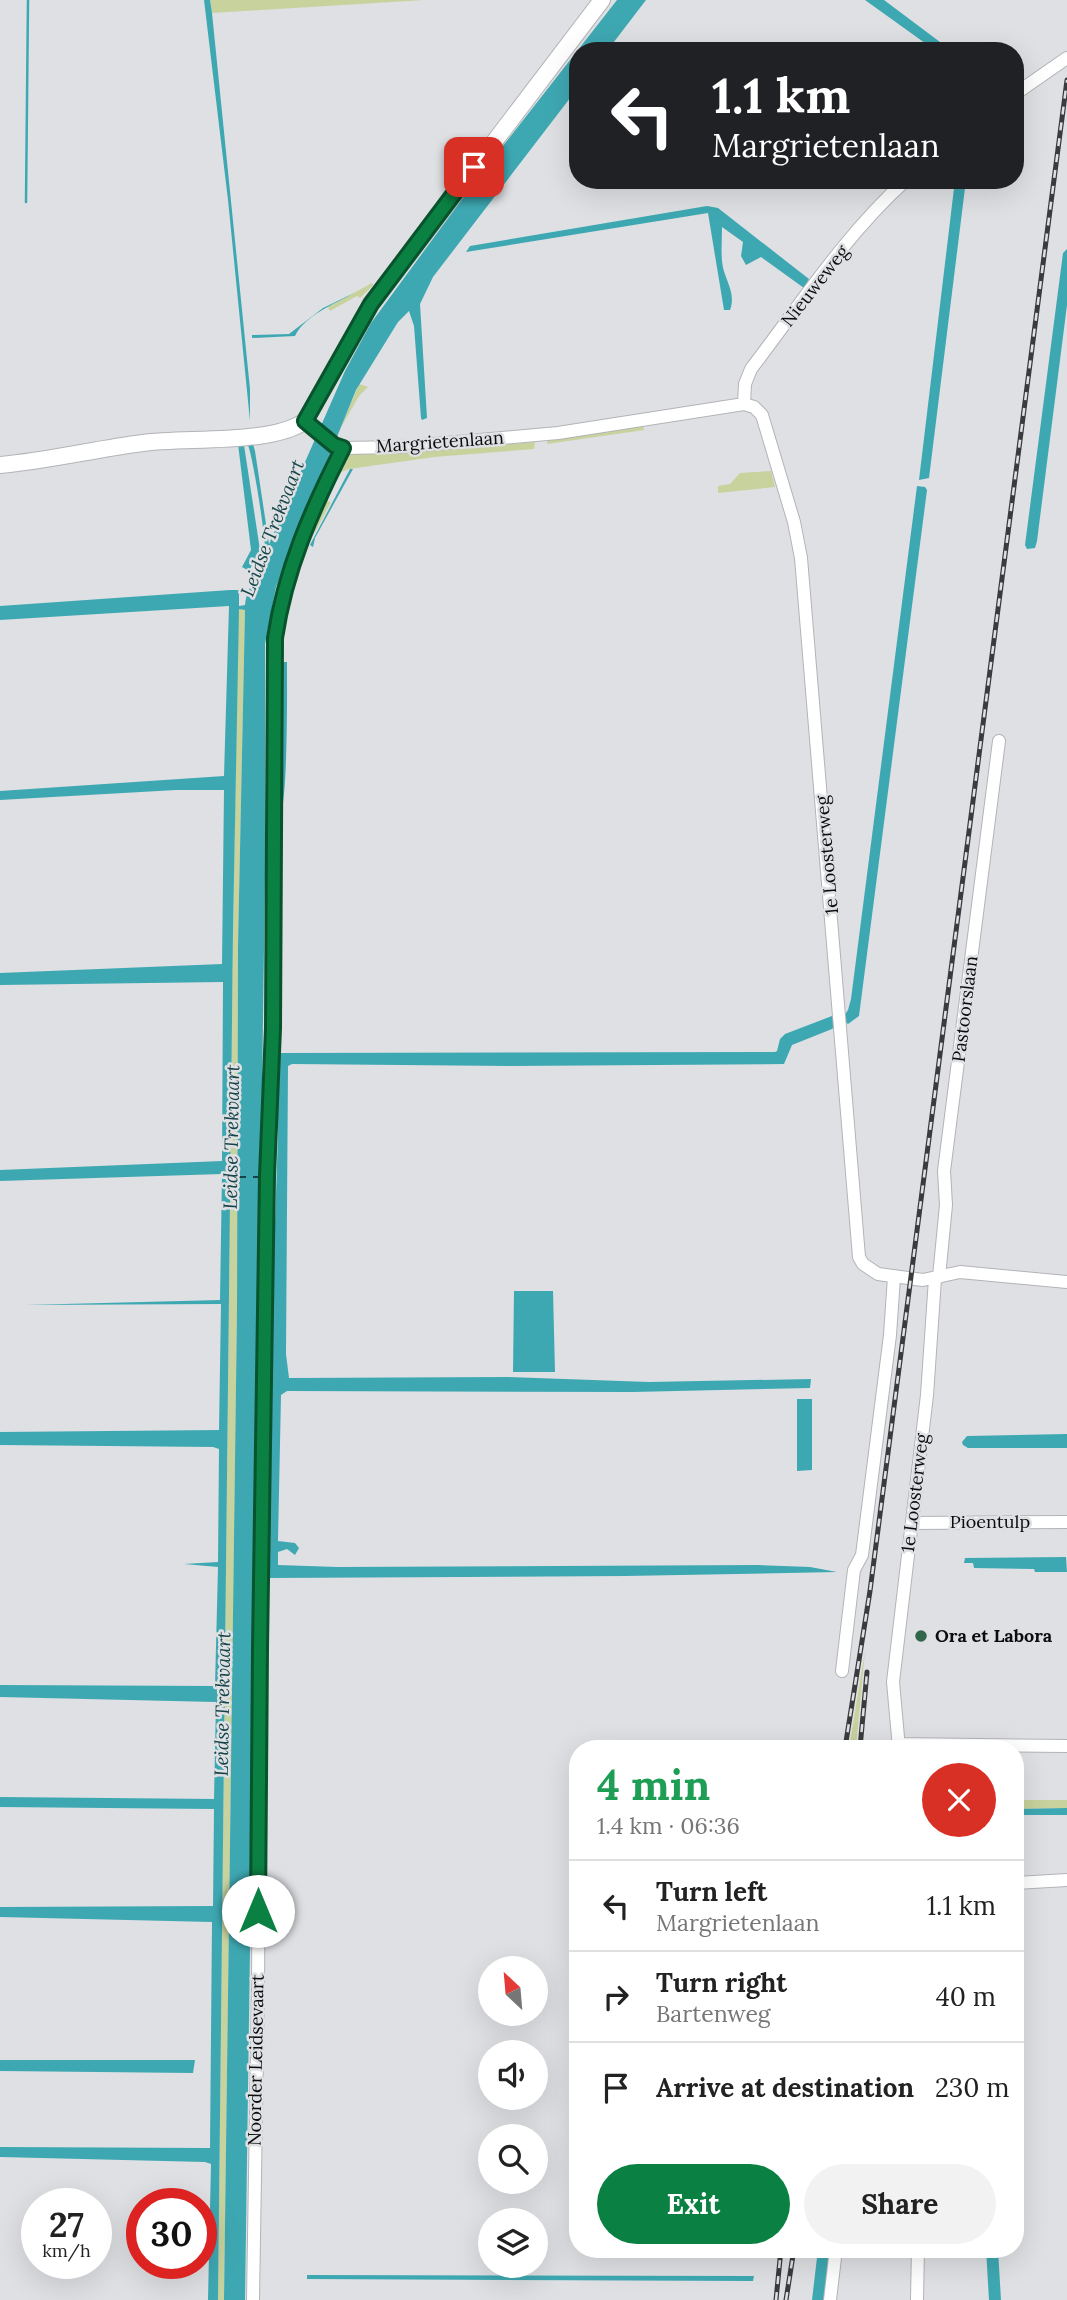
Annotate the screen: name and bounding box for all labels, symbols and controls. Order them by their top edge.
text: 1.1 km [712,64,850,126]
icon: left [597,70,688,161]
text: Margrietenlaan [712,125,940,166]
pin [444,137,504,197]
icon: arrive [455,148,493,186]
street label: Nieuweweg [776,240,854,331]
street label: Margrietenlaan [375,426,505,457]
water label: Leidse Trekvaart [235,456,309,600]
street label: 1e Loosterweg [810,794,843,916]
street label: Pastoorslaan [947,954,982,1063]
water label: Leidse Trekvaart [218,1064,244,1210]
street label: 1e Loosterweg [896,1431,933,1554]
street label: Pioentulp [950,1510,1030,1533]
place label: Ora et Labora [935,1624,1053,1647]
marker: Ora et Labora [913,1628,929,1644]
water label: Leidse Trekvaart [209,1631,235,1777]
text: 4 min [597,1758,710,1812]
button: close [922,1763,996,1837]
text: 1.4 km · 06:36 [597,1811,740,1840]
position arrow [221,1874,295,1948]
text: Turn left [656,1875,767,1908]
icon: left [597,1887,635,1925]
text: 1.1 km [927,1889,996,1922]
text: Margrietenlaan [656,1908,820,1937]
north arrow [478,1956,548,2026]
map controls [478,1956,548,2278]
text: Turn right [656,1966,787,1999]
street label: Noorder Leidsevaart [243,1974,268,2146]
icon: right [597,1978,635,2016]
text: 40 m [936,1980,996,2013]
text: Bartenweg [656,1999,771,2028]
button: sound [478,2040,548,2110]
icon: arrive [597,2069,635,2107]
text: Arrive at destination [656,2071,914,2104]
text: 230 m [935,2071,1009,2104]
button: search [478,2124,548,2194]
button: Exit [597,2164,790,2244]
button: Share [804,2164,996,2244]
speed limit sign: 30 [126,2188,217,2279]
text: 27 [49,2202,84,2247]
button: layers [478,2208,548,2278]
text: km/h [42,2239,91,2262]

